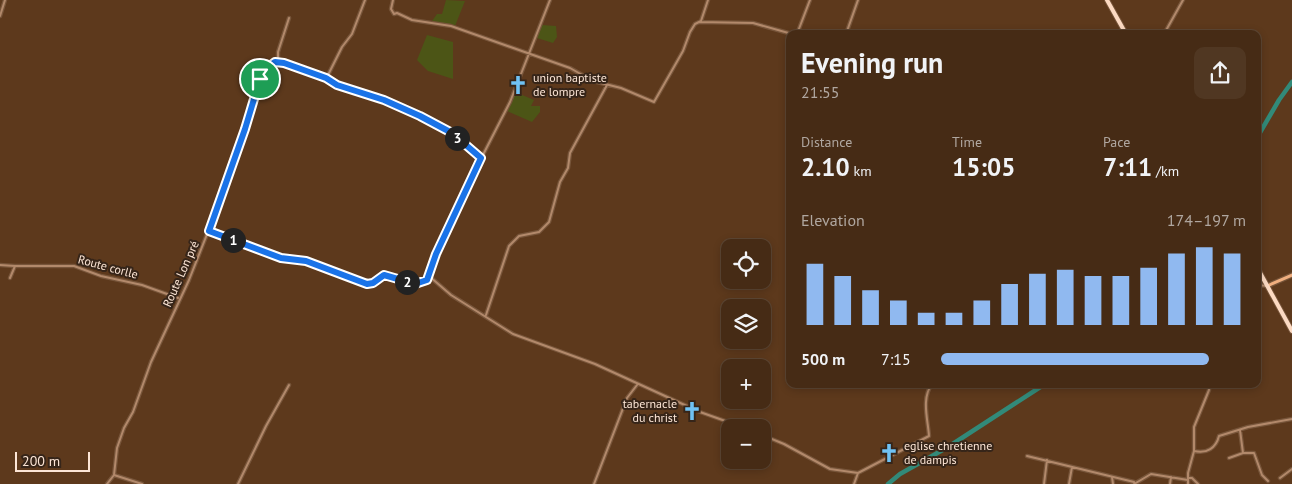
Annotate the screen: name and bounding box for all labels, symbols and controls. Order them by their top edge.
text: Evening run [801,44,943,81]
button: share [1194,47,1246,99]
pin [239,58,281,100]
icon: arrive [246,65,274,93]
place label: union baptiste de lompre [533,70,607,99]
church icon: union baptiste de lompre [507,74,529,96]
text: 21:55 [801,82,839,102]
pin: 3 [444,126,470,150]
text: 3 [454,129,461,147]
text: Distance [801,133,852,151]
text: Time [952,133,982,151]
text: Pace [1103,133,1130,151]
text: 2.10 [801,151,850,183]
text: 15:05 [952,151,1015,183]
text: 7:11 [1103,151,1152,183]
text: km [850,162,872,180]
text: /km [1152,162,1179,180]
text: Elevation [801,210,865,230]
text: 174–197 m [1167,210,1246,230]
pin: 1 [220,228,246,252]
text: 1 [230,231,237,249]
street label: Route Lon pré [159,238,202,309]
map controls [721,239,771,469]
button: locate [721,239,771,289]
street label: Route corlle [77,251,140,282]
pin: 2 [394,270,420,294]
text: 2 [404,273,411,291]
button: layers [721,299,771,349]
text: 500 m [801,349,845,369]
text: 7:15 [881,349,911,369]
button: + [721,359,771,409]
place label: tabernacle du christ [623,396,677,425]
church icon: tabernacle du christ [681,400,703,422]
button: − [721,419,771,469]
place label: eglise chretienne de dampis [904,438,992,467]
church icon: eglise chretienne de dampis [878,442,900,464]
scale bar [15,449,90,472]
text: 200 m [22,452,60,470]

